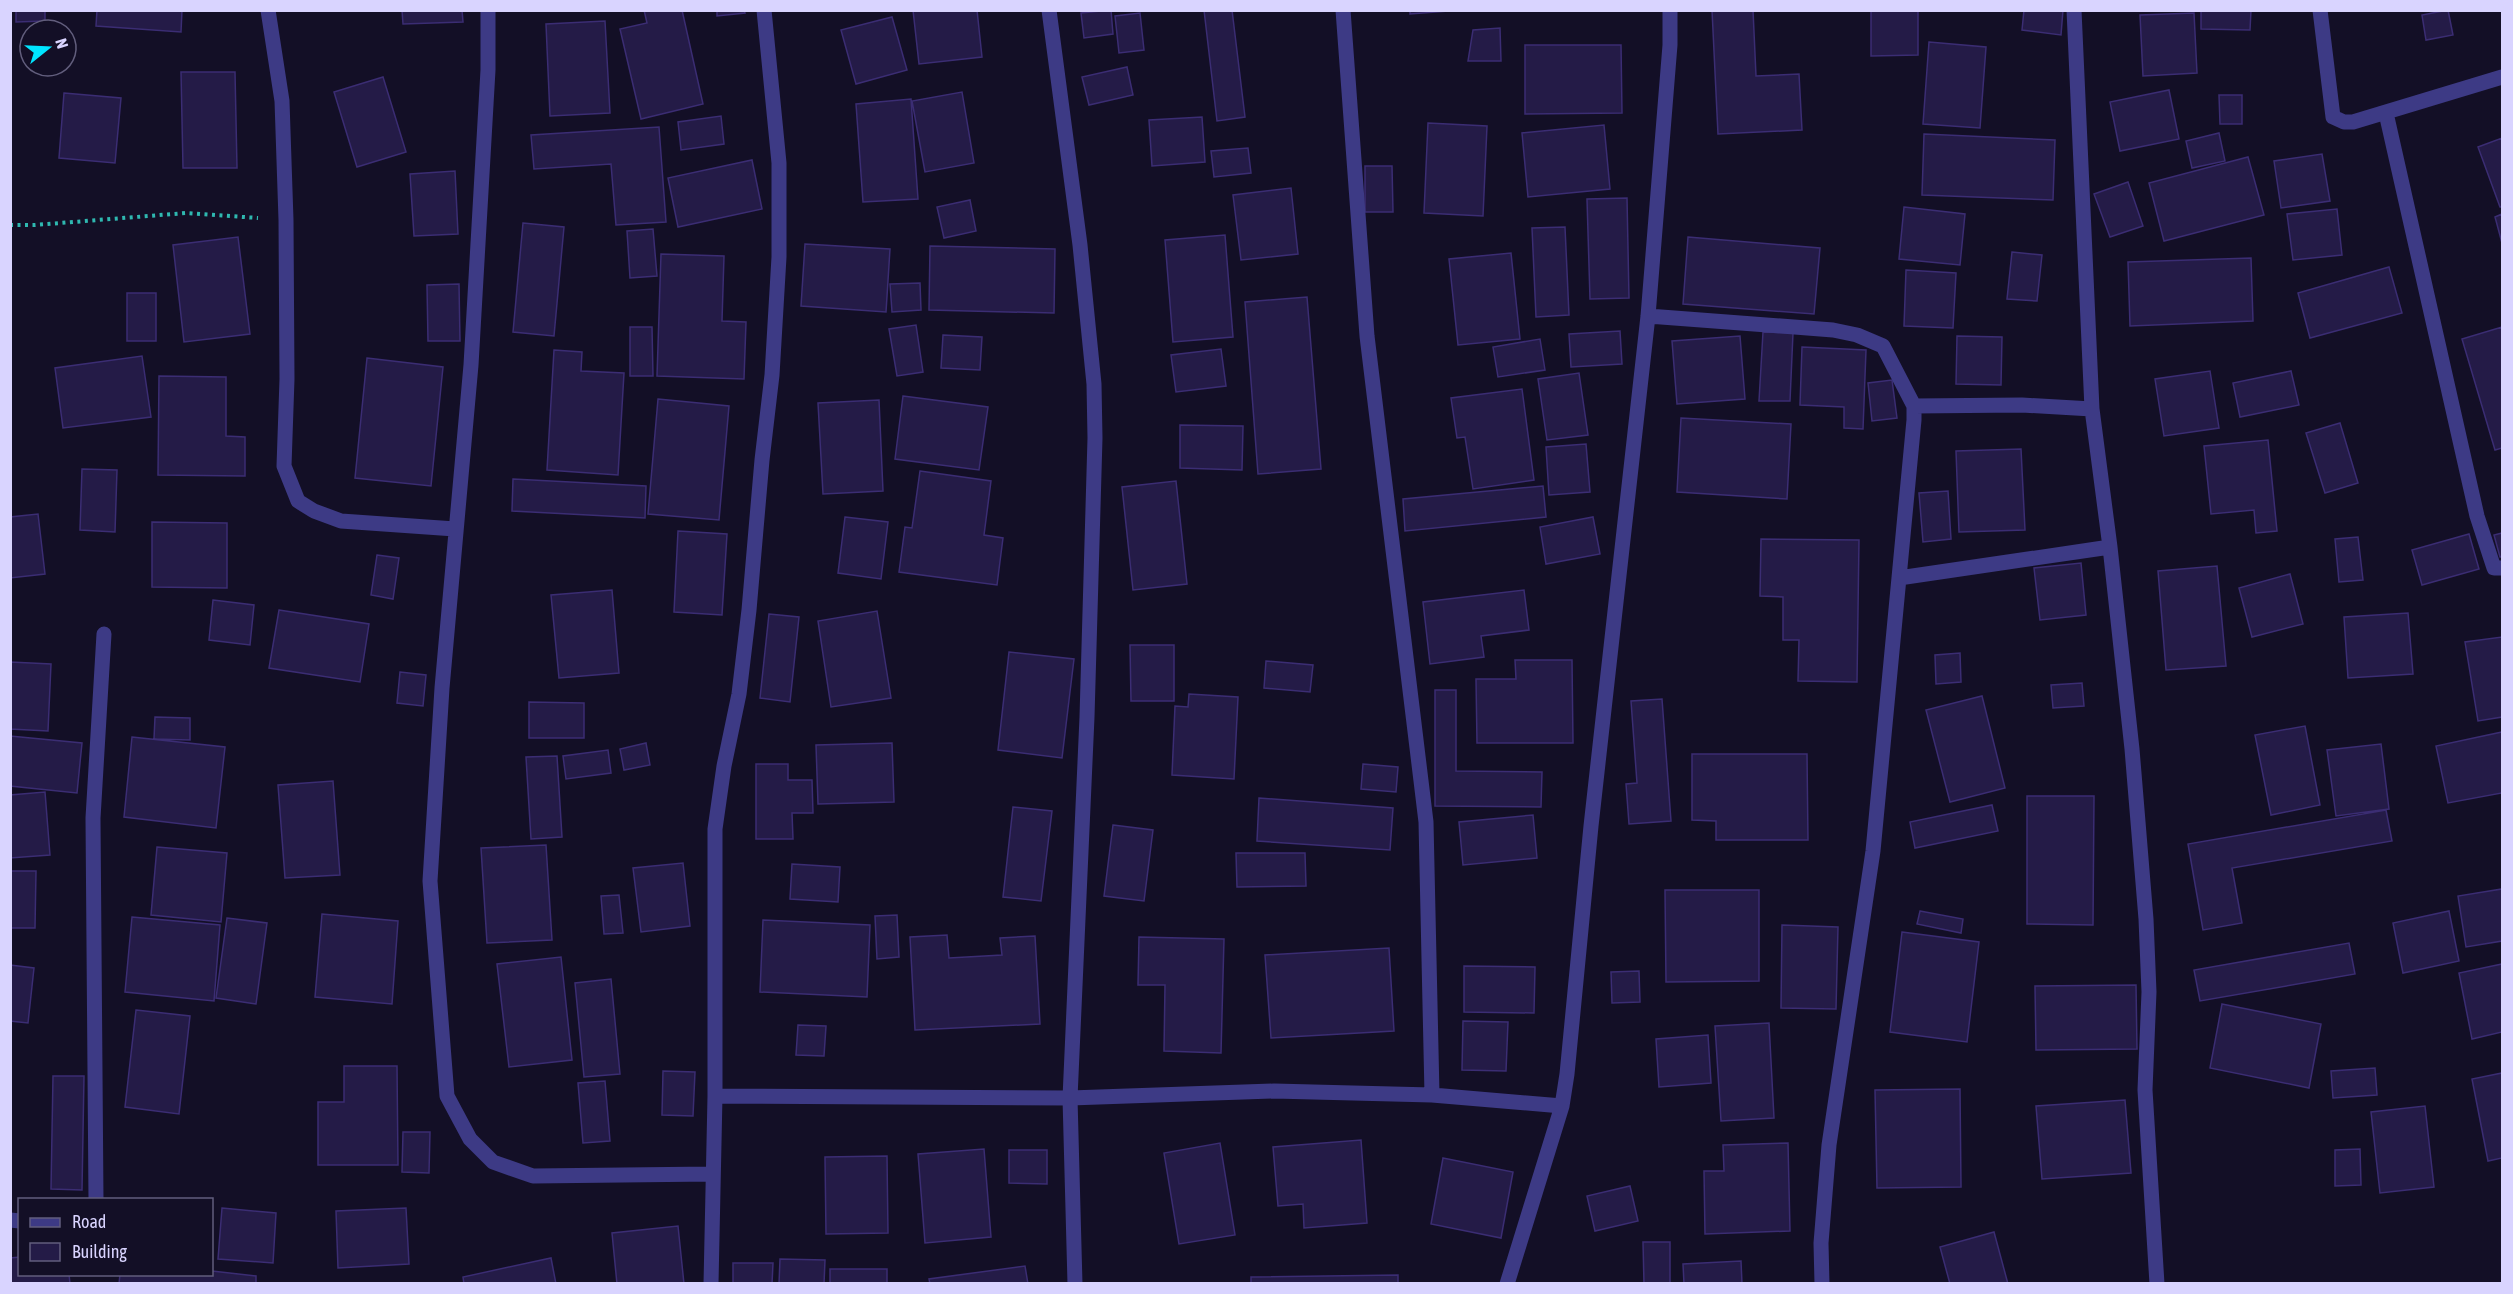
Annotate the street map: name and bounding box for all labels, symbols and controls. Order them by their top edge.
north arrow [18,18,78,78]
text: N [52,36,72,51]
legend [18,1198,213,1276]
text: Road [72,1211,106,1232]
text: Building [72,1241,127,1262]

